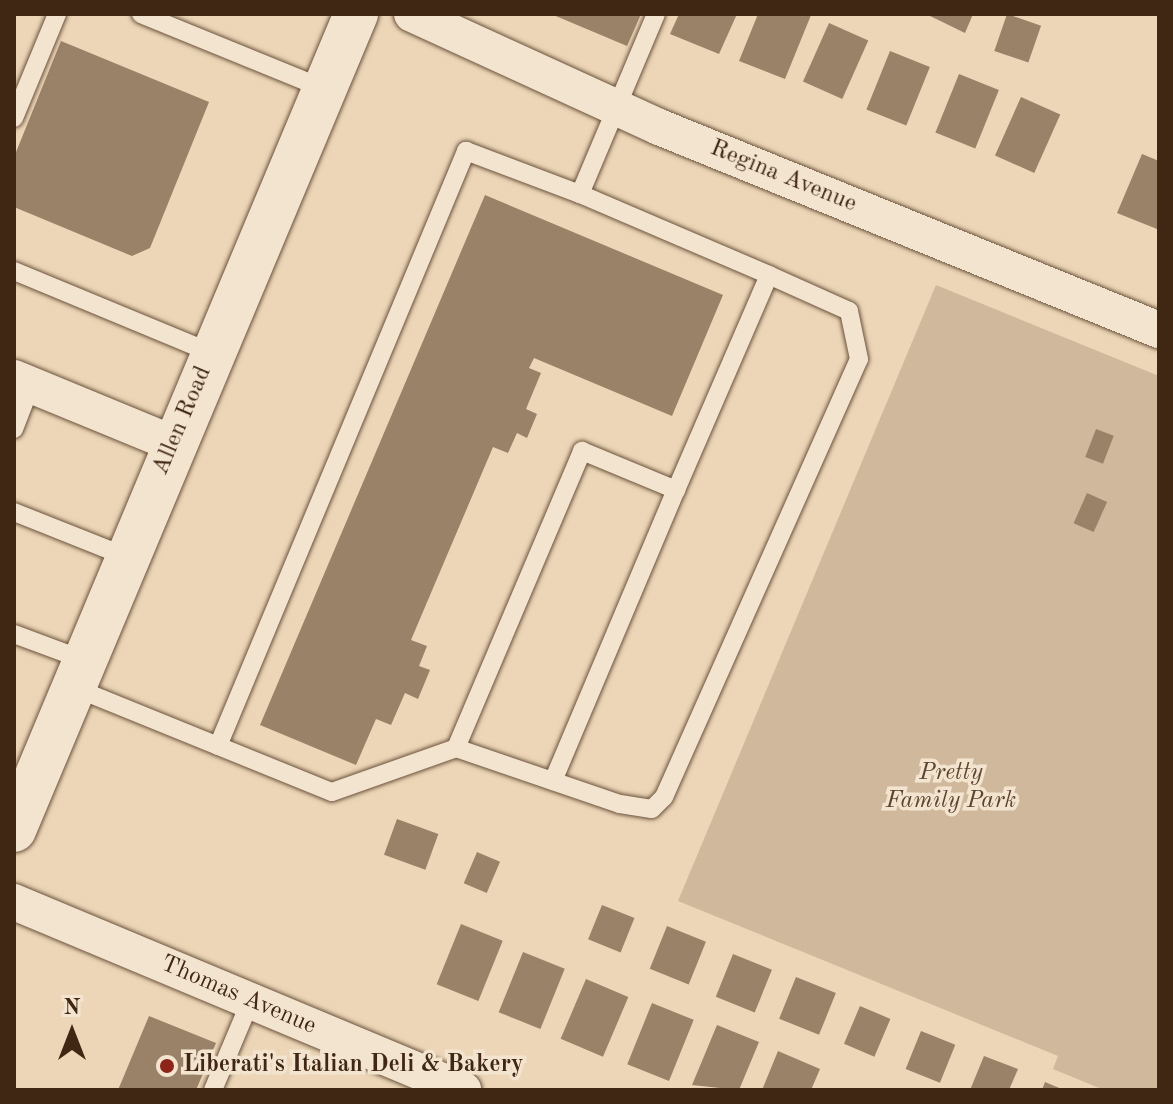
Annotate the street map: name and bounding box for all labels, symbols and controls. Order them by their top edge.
street label: Regina Avenue [706,135,860,219]
street label: Allen Road [147,362,219,480]
park label: Pretty Family Park [886,760,1016,816]
street label: Thomas Avenue [156,950,320,1042]
north arrow [32,992,112,1072]
text: N [64,997,80,1019]
place label: Liberati's Italian Deli & Bakery [183,1052,524,1080]
marker: Liberati's Italian Deli & Bakery [158,1057,176,1075]

